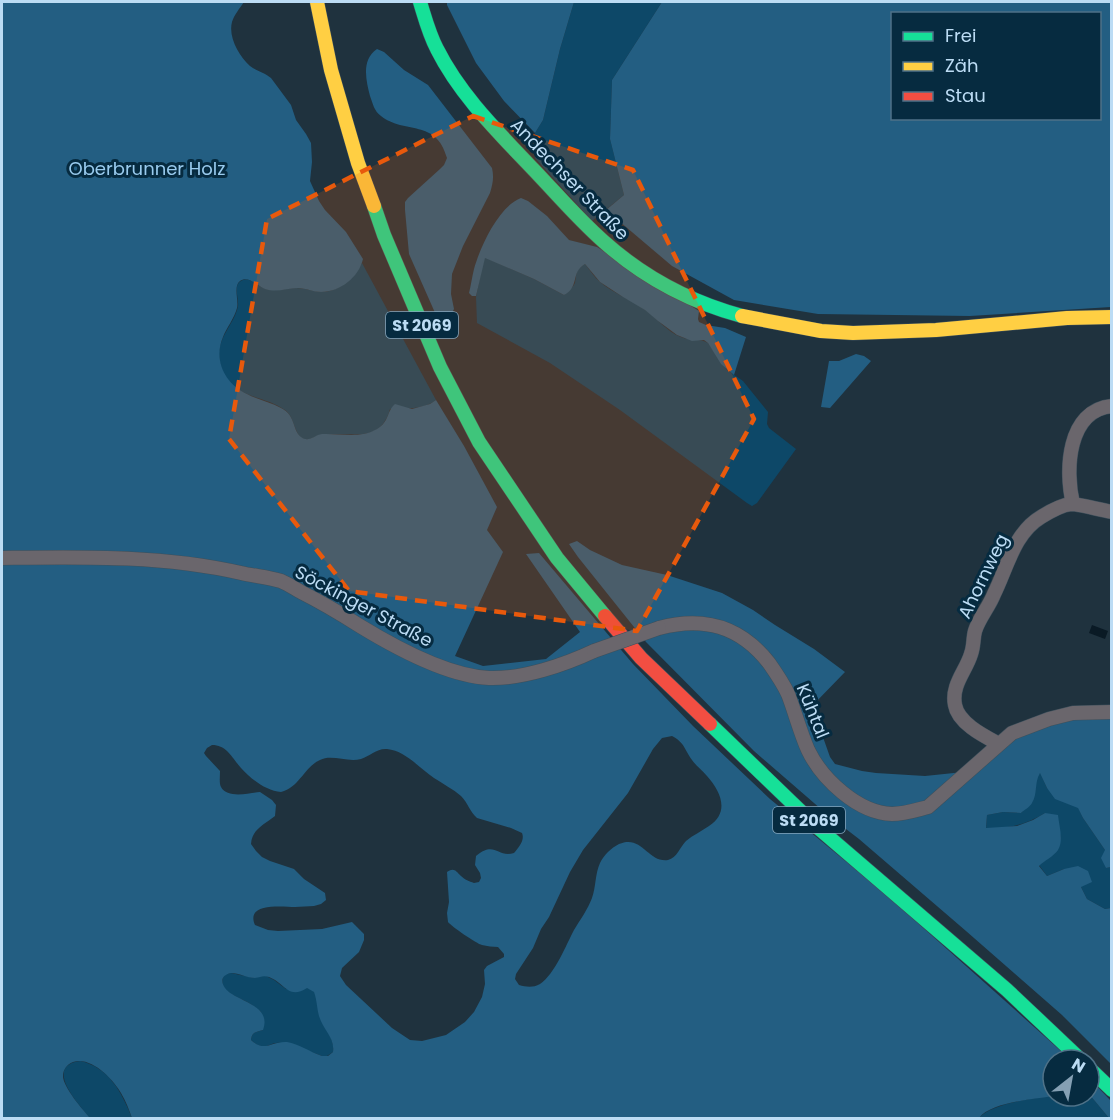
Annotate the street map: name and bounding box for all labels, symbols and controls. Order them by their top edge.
legend [891,12,1101,120]
text: Frei [945,23,976,48]
text: Zäh [945,53,978,78]
text: Stau [945,83,986,108]
street label: Andechser Straße [505,112,635,246]
park label: Oberbrunner Holz [69,156,225,181]
road number: St 2069 [386,312,458,338]
street label: Ahornweg [952,529,1014,623]
street label: Söckinger Straße [291,559,437,653]
street label: Kühtal [791,680,835,742]
road number: St 2069 [773,807,845,833]
north arrow [1041,1048,1101,1108]
text: N [1067,1053,1090,1079]

